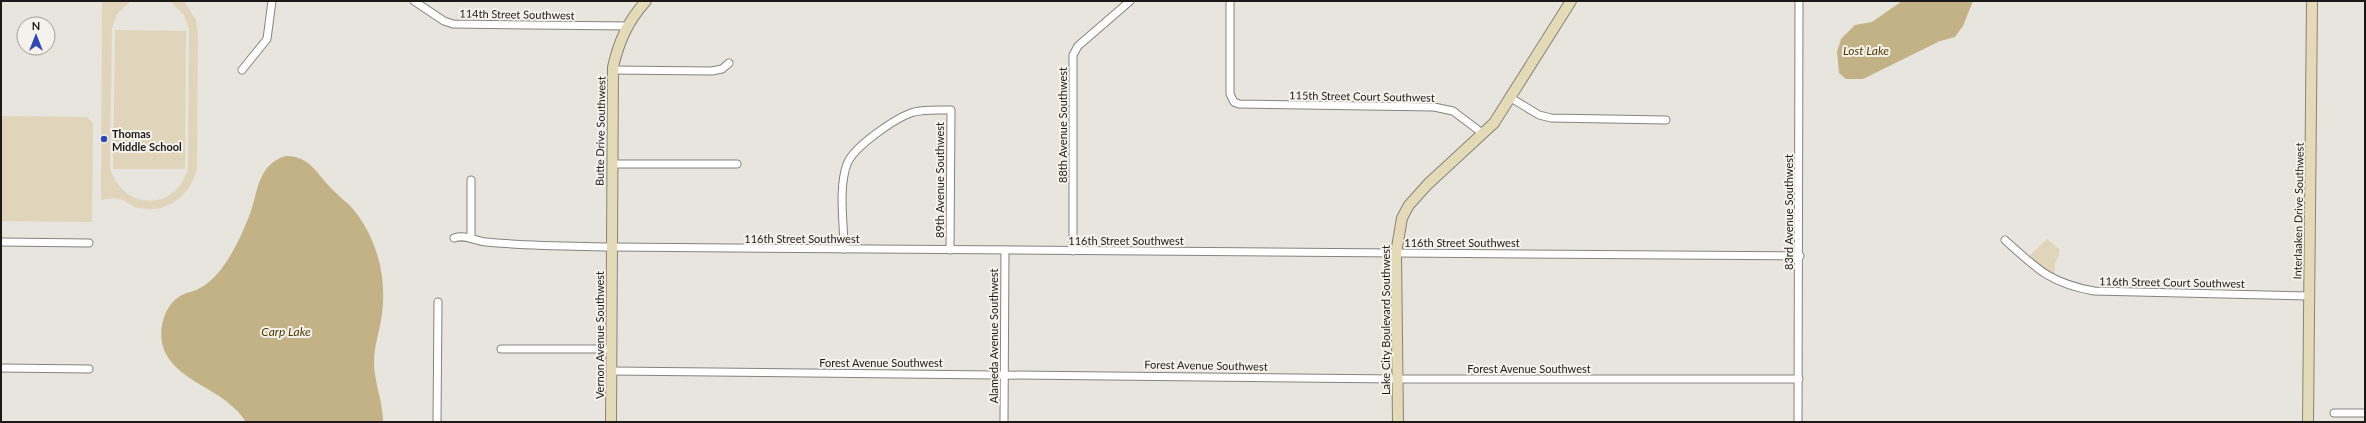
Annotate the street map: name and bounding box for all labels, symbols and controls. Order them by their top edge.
street label: 114th Street Southwest [459,6,575,22]
north arrow [16,16,56,56]
text: N [32,19,40,32]
water label: Lost Lake [1843,43,1889,58]
street label: 88th Avenue Southwest [1056,67,1069,183]
street label: Butte Drive Southwest [593,76,607,186]
street label: 115th Street Court Southwest [1289,88,1435,104]
street label: 89th Avenue Southwest [933,122,946,238]
place label: Thomas Middle School [112,127,182,153]
marker: Thomas Middle School [99,134,109,144]
street label: Interlaaken Drive Southwest [2290,142,2306,280]
street label: 83rd Avenue Southwest [1782,154,1795,270]
street label: 116th Street Southwest [744,232,860,245]
street label: 116th Street Southwest [1068,234,1184,247]
street label: 116th Street Southwest [1404,236,1520,249]
street label: Lake City Boulevard Southwest [1379,245,1392,395]
street label: Alameda Avenue Southwest [987,268,1000,404]
street label: Vernon Avenue Southwest [593,271,606,399]
street label: 116th Street Court Southwest [2099,274,2245,290]
water label: Carp Lake [261,324,311,339]
street label: Forest Avenue Southwest [819,356,943,369]
street label: Forest Avenue Southwest [1144,357,1268,373]
street label: Forest Avenue Southwest [1467,362,1591,375]

